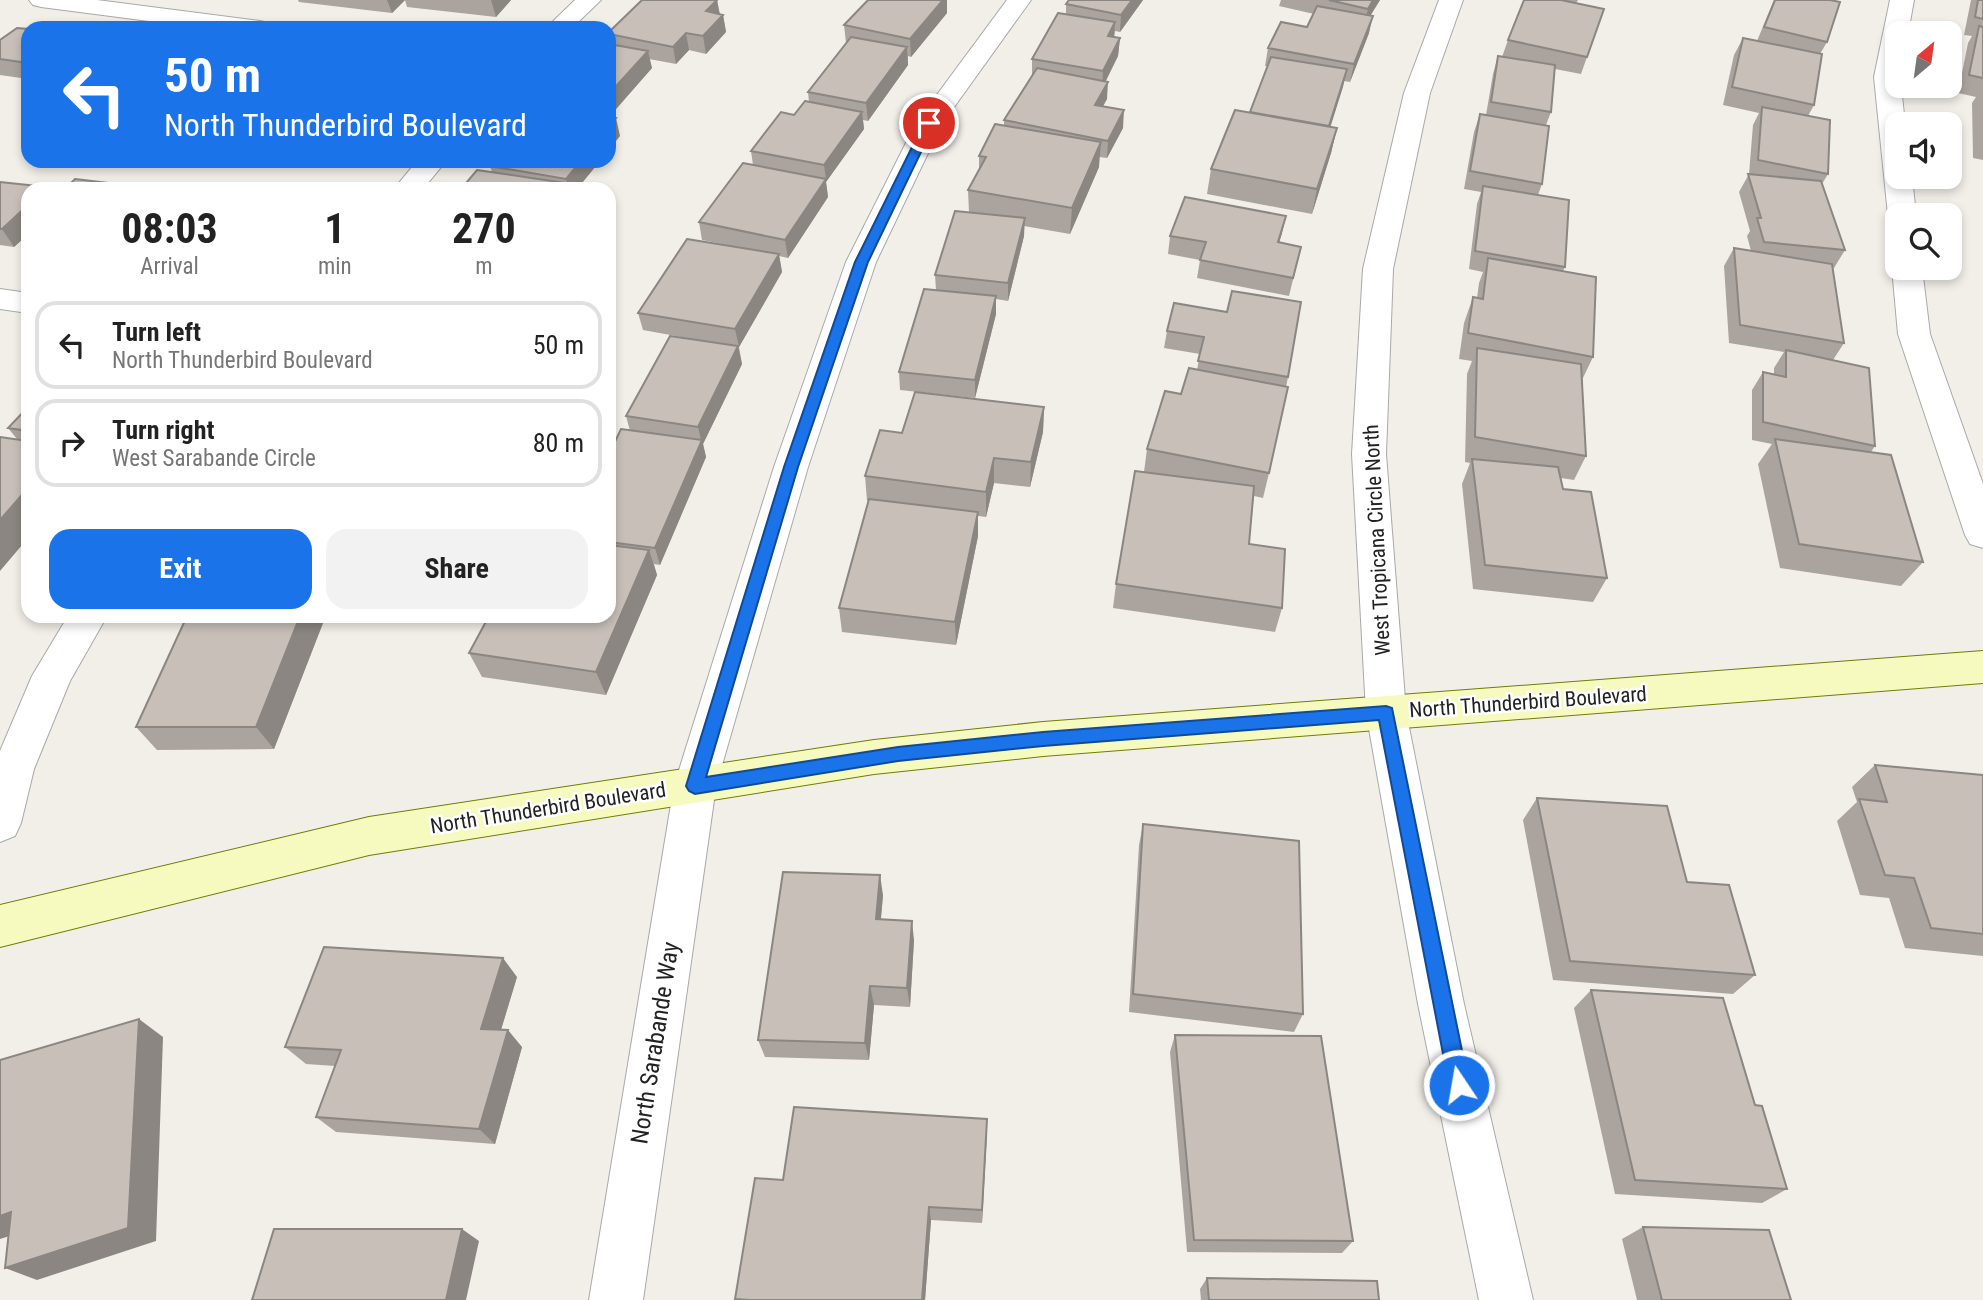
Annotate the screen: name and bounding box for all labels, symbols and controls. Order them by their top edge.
north arrow [1885,21,1962,98]
map controls [1885,21,1962,280]
text: 50 m [164,47,261,104]
icon: left [49,49,140,140]
pin [899,93,959,153]
icon: arrive [910,104,948,142]
text: North Thunderbird Boulevard [164,106,527,144]
button: sound [1885,112,1962,189]
button: search [1885,203,1962,280]
text: 08:03 [121,204,218,253]
text: 1 [324,204,345,253]
text: 270 [452,204,516,253]
text: Arrival [140,253,199,280]
text: min [318,253,352,280]
text: m [475,253,492,280]
text: Turn left [112,317,201,347]
icon: left [53,326,91,364]
text: 50 m [533,330,584,360]
text: North Thunderbird Boulevard [112,347,373,374]
text: Turn right [112,415,214,445]
icon: right [53,424,91,462]
street label: West Tropicana Circle North [1359,424,1395,656]
text: 80 m [533,428,584,458]
text: West Sarabande Circle [112,445,316,472]
button: Exit [49,529,312,609]
button: Share [326,529,588,609]
street label: North Thunderbird Boulevard [1408,682,1648,722]
street label: North Thunderbird Boulevard [429,778,667,838]
street label: North Sarabande Way [625,940,685,1146]
position arrow [1422,1048,1496,1122]

